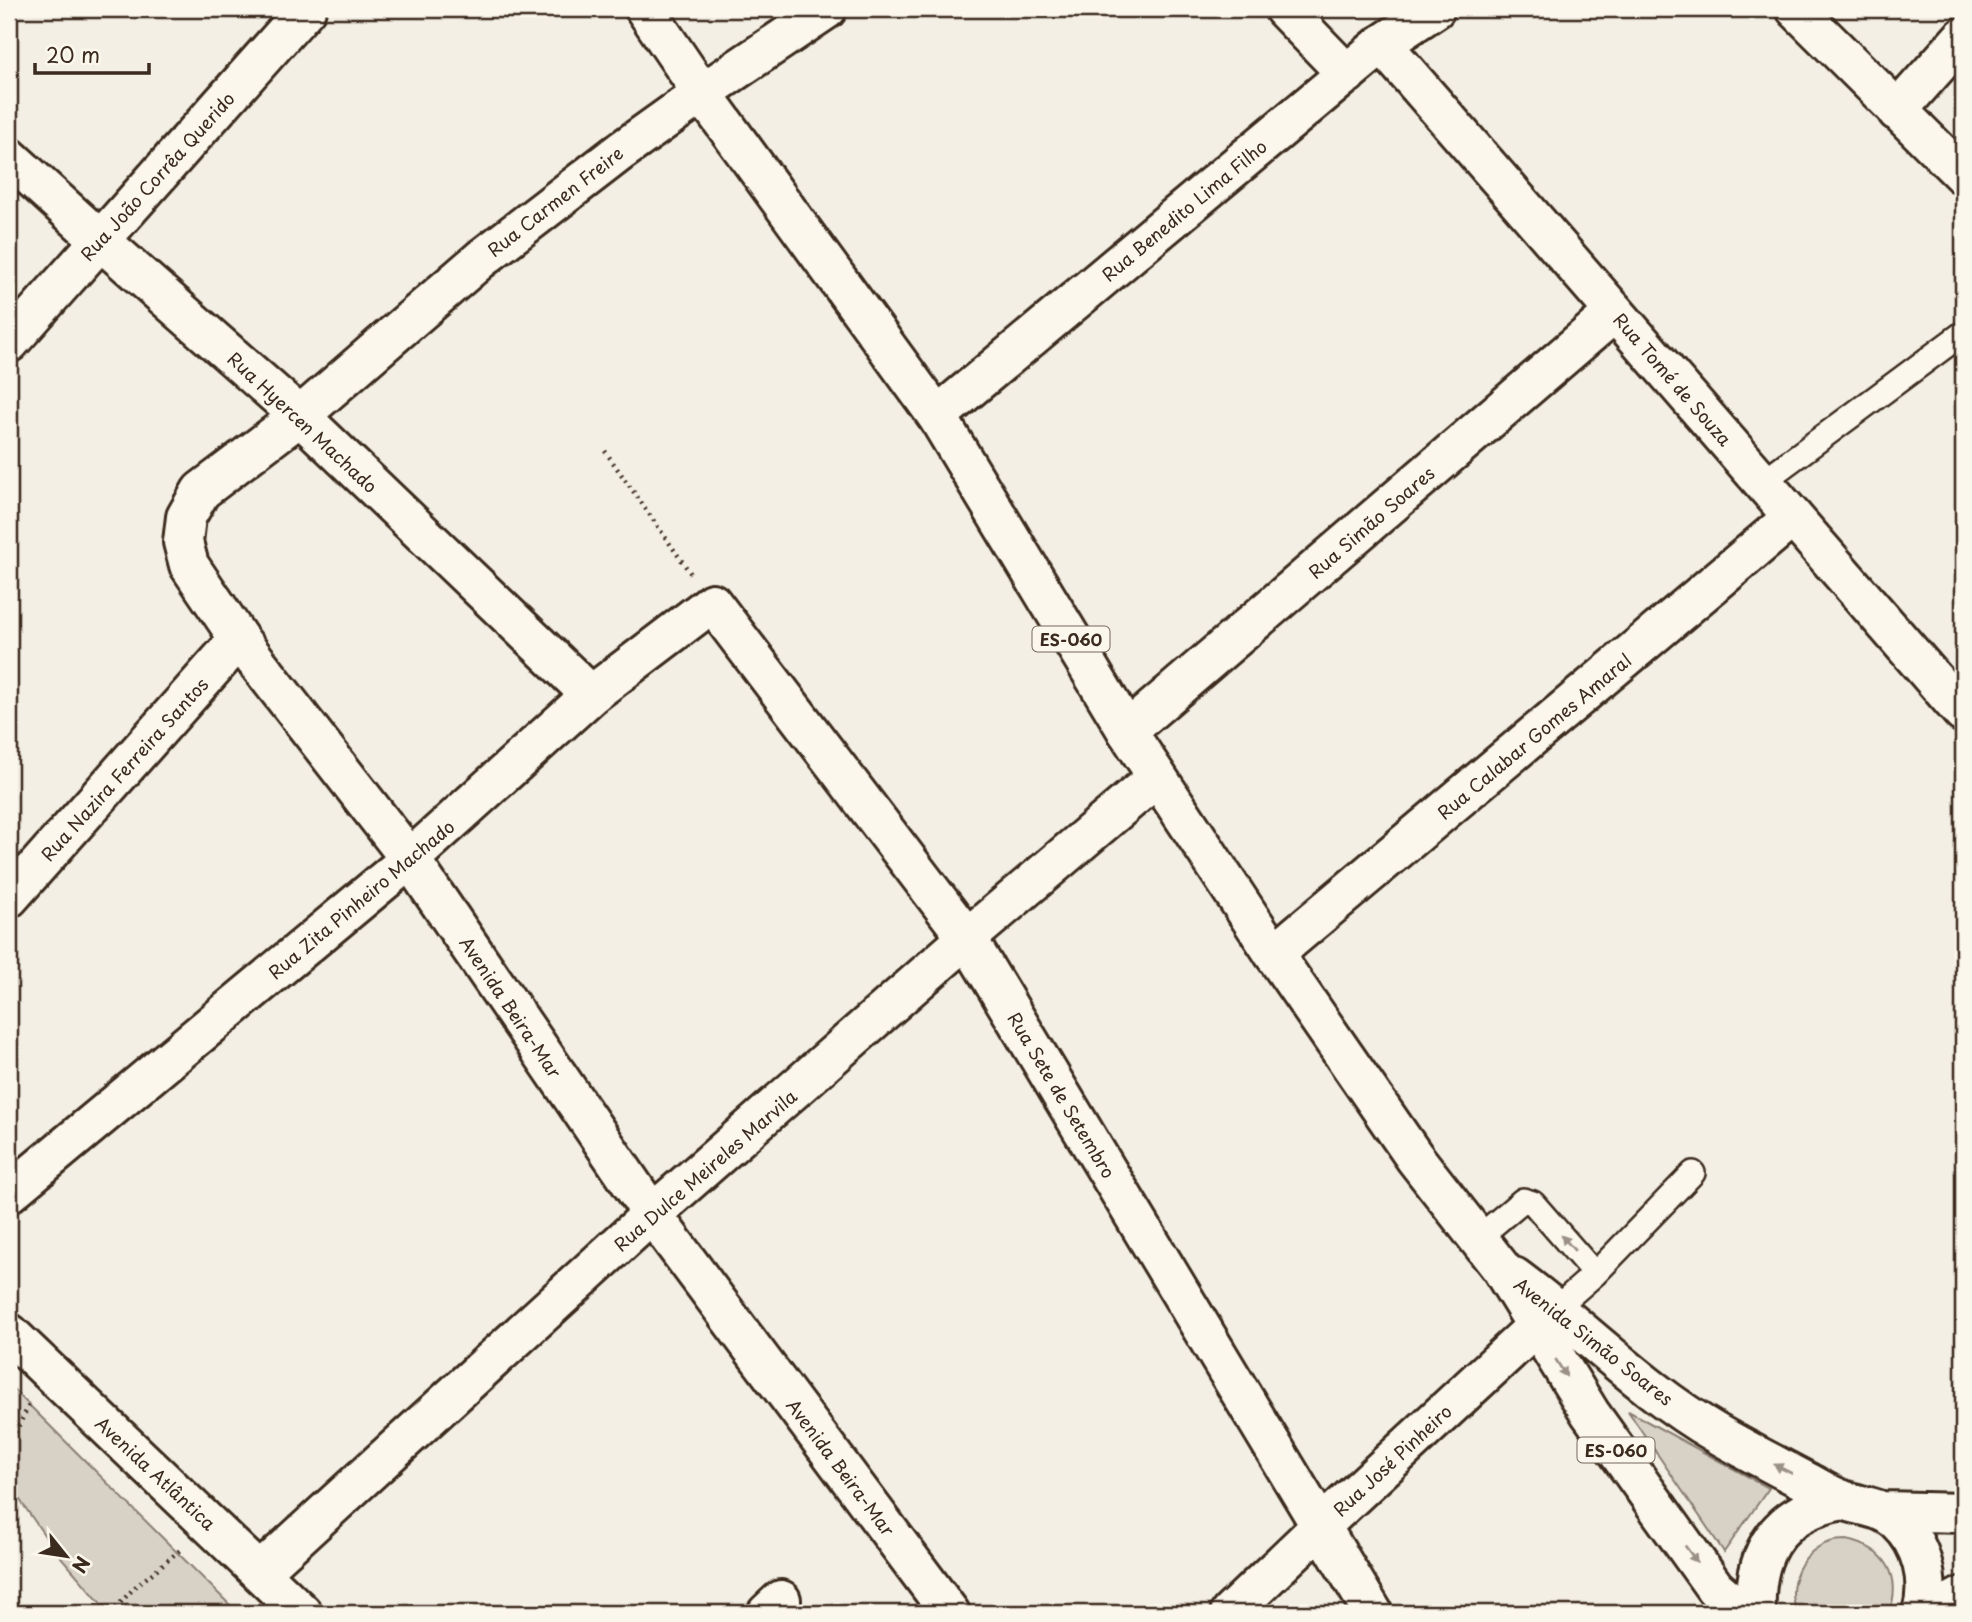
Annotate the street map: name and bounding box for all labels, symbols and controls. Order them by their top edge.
scale bar [35,32,149,76]
text: 20 m [46,38,100,70]
street label: Rua João Corrêa Querido [74,85,240,267]
street label: Rua Benedito Lima Filho [1095,133,1273,287]
street label: Rua Carmen Freire [481,139,629,263]
street label: Rua Tomé de Souza [1608,307,1739,452]
street label: Rua Hyercen Machado [222,345,384,499]
street label: Rua Simão Soares [1302,459,1440,585]
road number: ES-060 [1032,626,1110,652]
street label: Rua Calabar Gomes Amaral [1431,647,1637,825]
street label: Rua Nazira Ferreira Santos [34,671,214,867]
street label: Rua Zita Pinheiro Machado [262,813,460,985]
street label: Avenida Beira-Mar [454,931,569,1084]
street label: Rua Sete de Setembro [1002,1007,1122,1183]
street label: Rua Dulce Meireles Marvila [607,1082,803,1257]
one-way arrow [1560,1234,1576,1252]
street label: Avenida Simão Soares [1509,1270,1679,1412]
one-way arrow [1555,1358,1568,1378]
street label: Avenida Beira-Mar [780,1393,902,1542]
street label: Rua José Pinheiro [1327,1398,1457,1522]
street label: Avenida Atlântica [90,1410,223,1537]
road number: ES-060 [1578,1438,1654,1462]
one-way arrow [1772,1464,1792,1476]
north arrow [32,1520,102,1590]
one-way arrow [1684,1545,1699,1563]
text: N [66,1551,97,1579]

